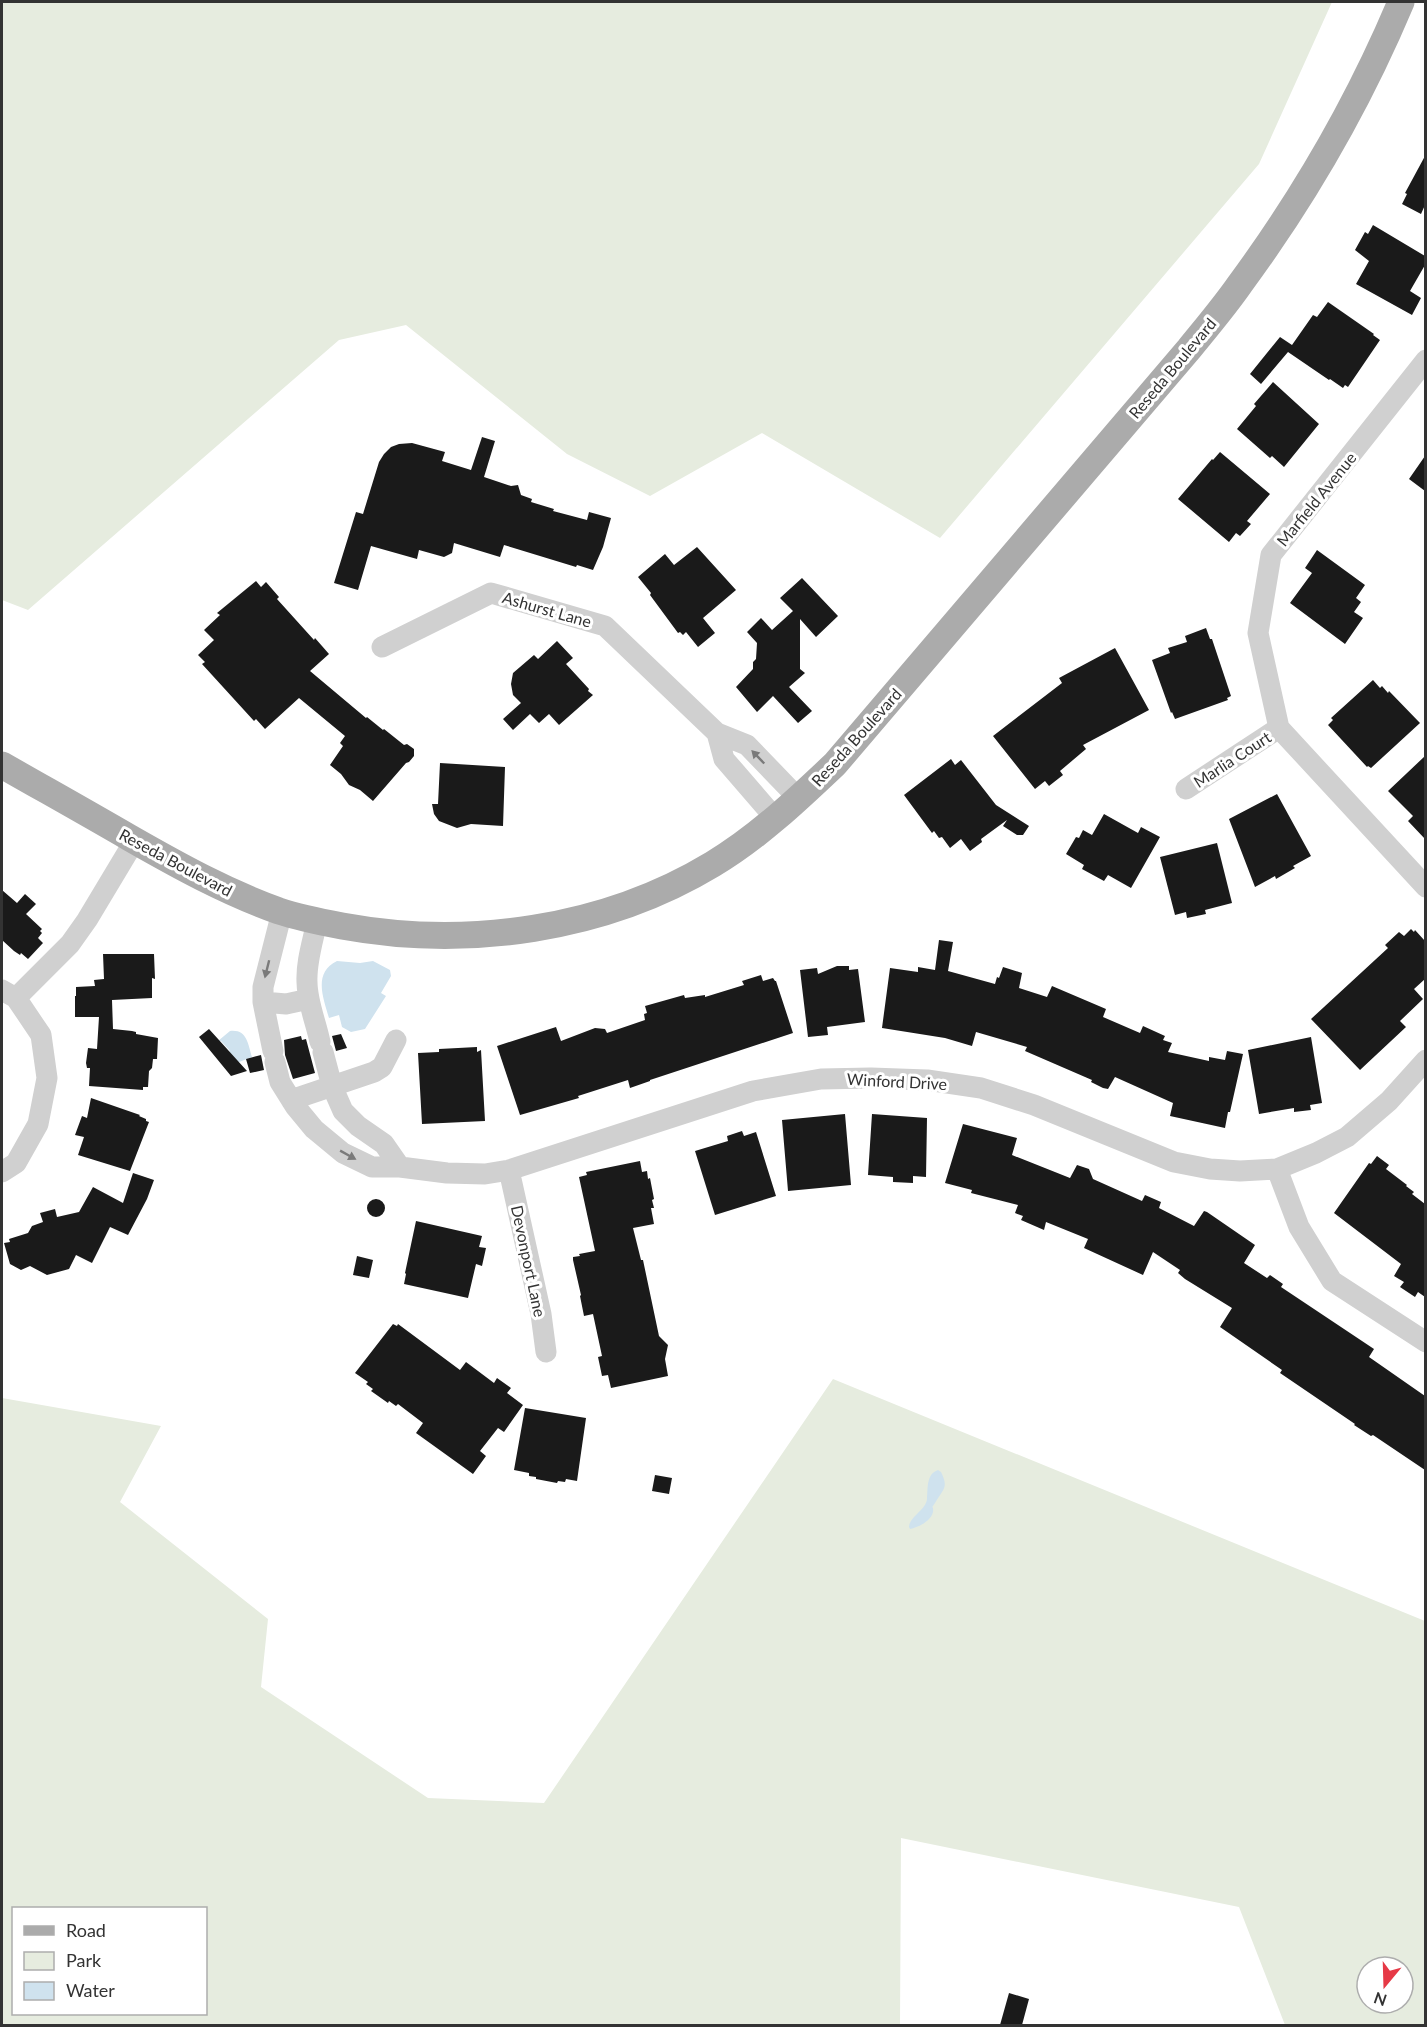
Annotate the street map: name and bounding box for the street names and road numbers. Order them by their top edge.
street label: Reseda Boulevard [1125,314,1219,422]
street label: Marfield Avenue [1272,448,1360,550]
street label: Ashurst Lane [500,587,594,631]
street label: Reseda Boulevard [807,684,905,790]
street label: Marlia Court [1190,727,1274,791]
street label: Reseda Boulevard [116,824,236,900]
street label: Winford Drive [846,1069,948,1093]
street label: Devonport Lane [508,1203,550,1319]

